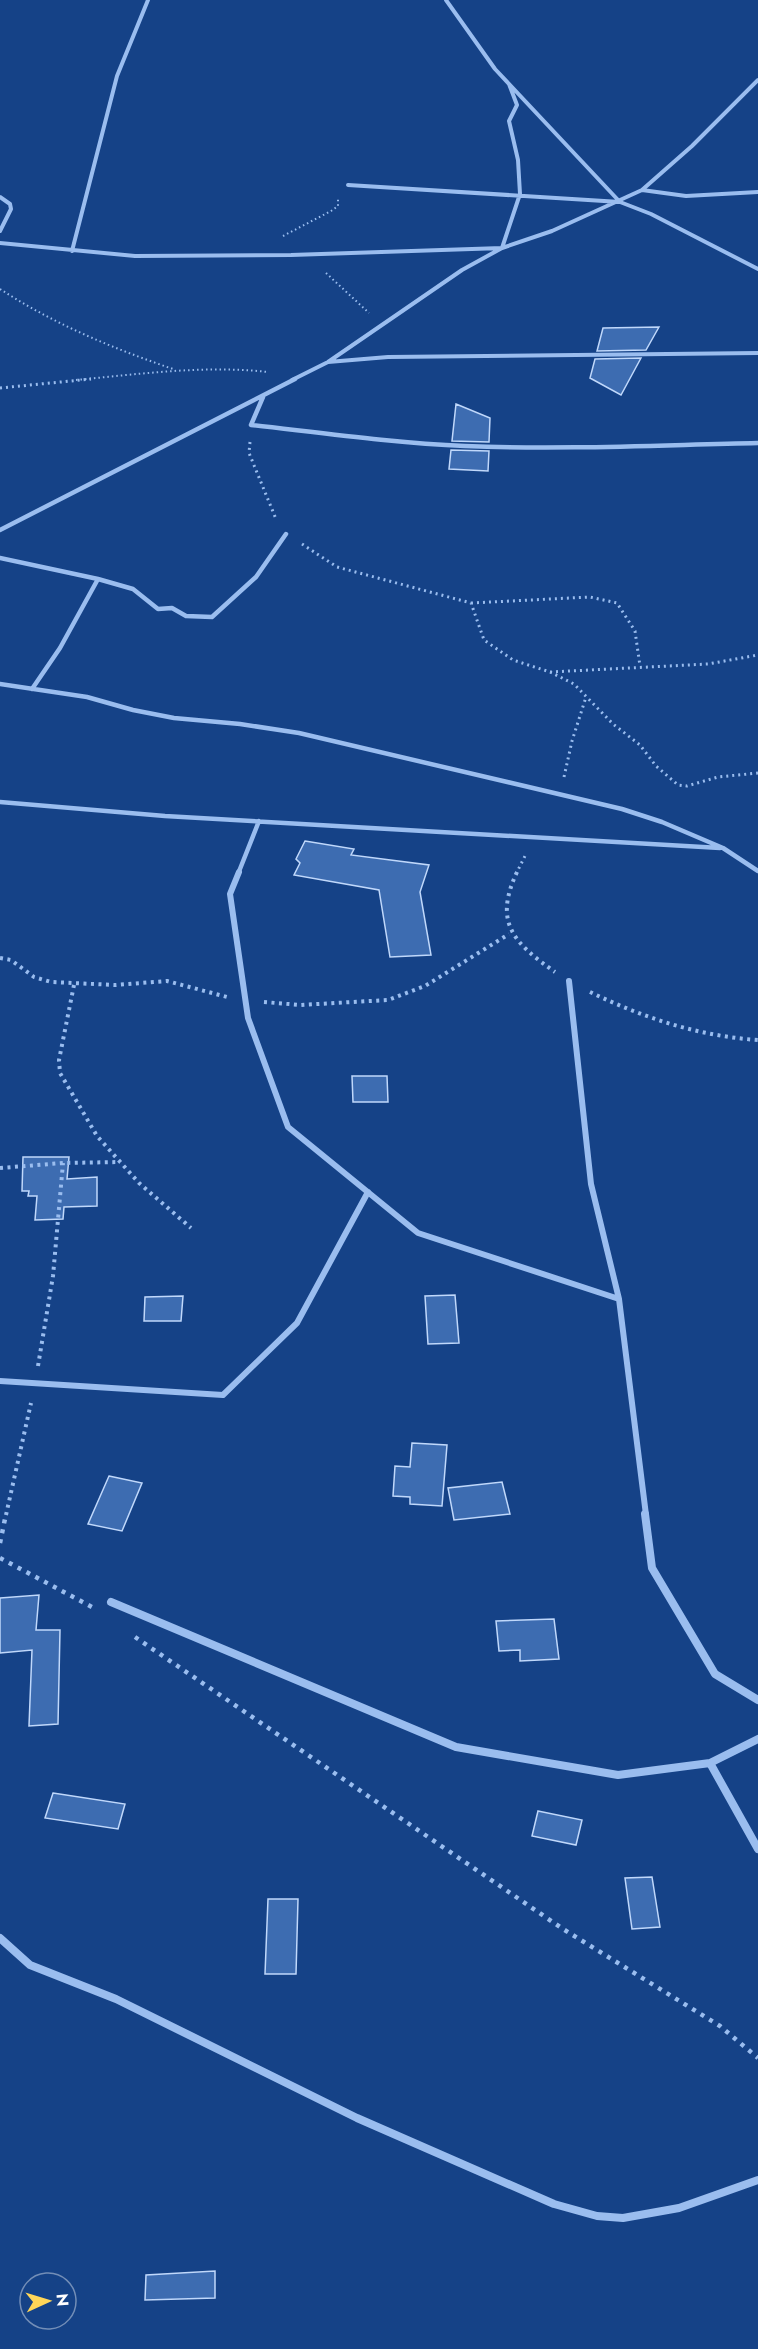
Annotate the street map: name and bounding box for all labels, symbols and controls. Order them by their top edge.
north arrow [18,2271,78,2331]
text: N [51,2293,74,2307]

